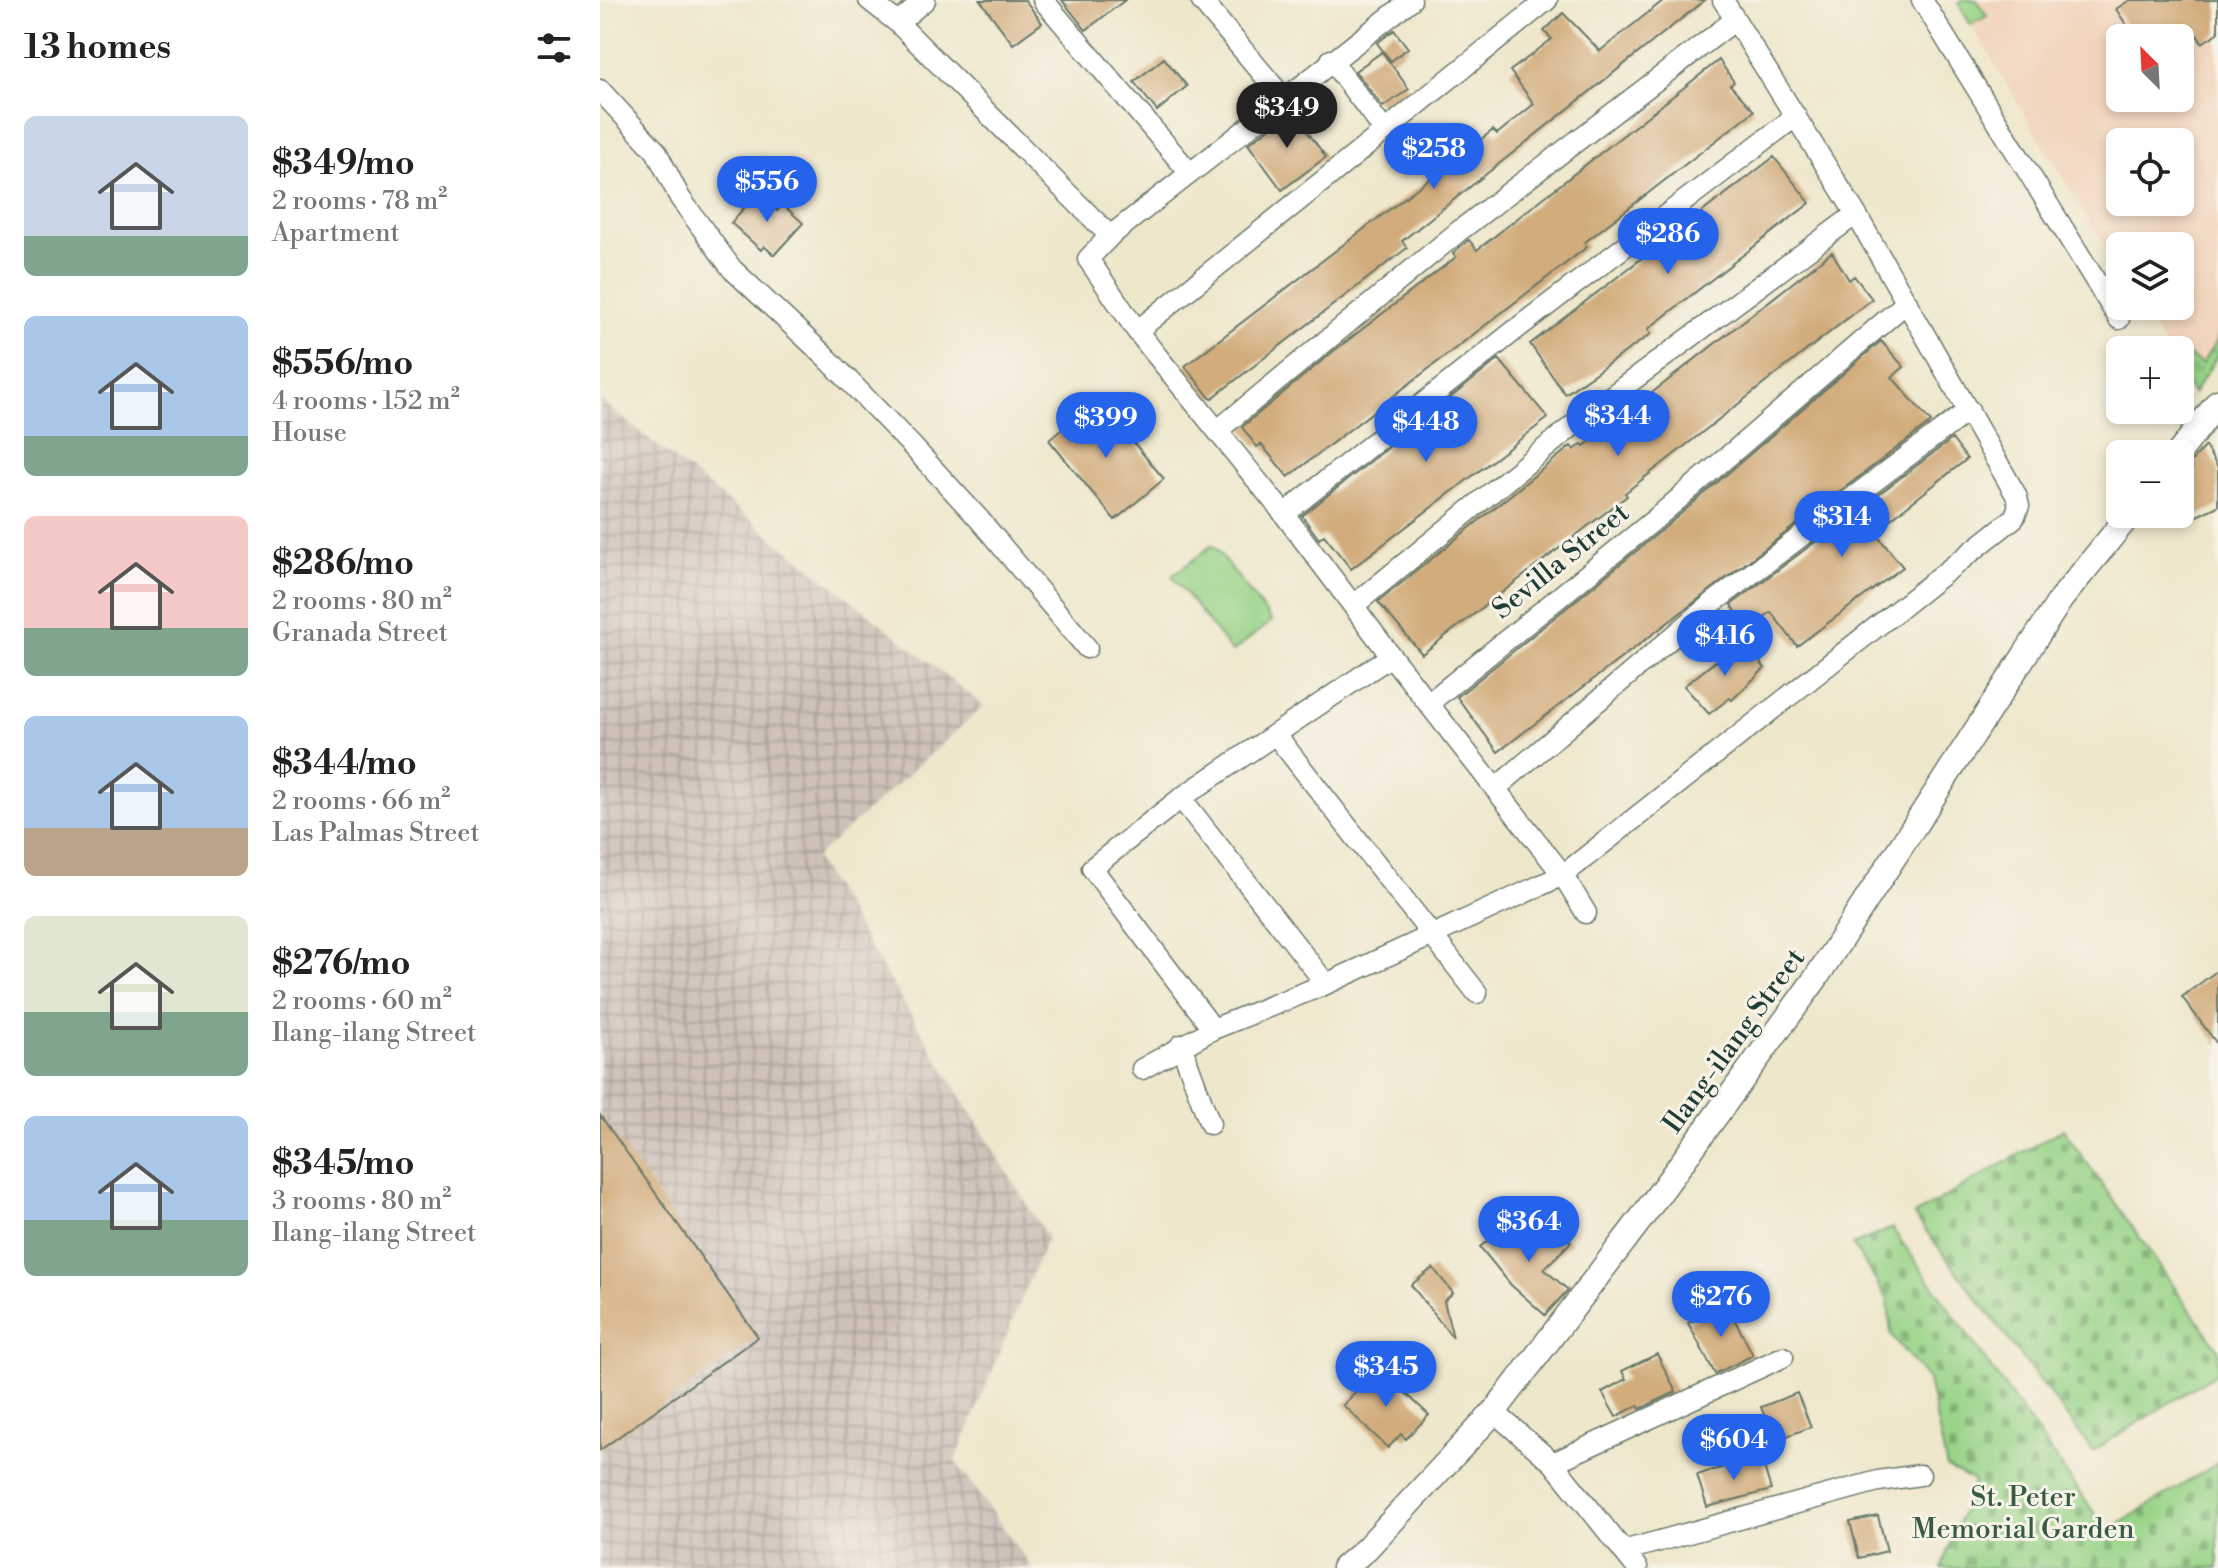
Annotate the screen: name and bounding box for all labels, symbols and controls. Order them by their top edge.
north arrow [2106,24,2194,112]
map controls [2106,24,2194,528]
icon: filters [532,26,576,70]
text: 13 homes [24,27,171,69]
pin: $349 [1240,82,1334,150]
text: $349 [1254,92,1320,124]
pin: $258 [1387,123,1481,191]
button: locate [2106,128,2194,216]
text: $258 [1402,133,1466,165]
text: $349/mo [272,143,415,185]
icon: home [88,148,184,244]
pin: $556 [720,156,814,224]
text: $556 [735,166,799,198]
text: 2 rooms · 78 m² [272,185,447,217]
pin: $286 [1621,208,1715,276]
text: Apartment [272,217,400,249]
text: $286 [1636,218,1700,250]
button: layers [2106,232,2194,320]
button: + [2106,336,2194,424]
text: $556/mo [272,343,413,385]
icon: home [88,348,184,444]
text: 4 rooms · 152 m² [272,385,460,417]
pin: $344 [1571,390,1665,458]
pin: $399 [1059,392,1153,460]
pin: $448 [1379,396,1473,464]
text: $344 [1585,400,1651,432]
text: $399 [1074,402,1138,434]
text: $448 [1392,406,1460,438]
text: House [272,417,347,449]
button: − [2106,440,2194,528]
pin: $314 [1795,491,1889,559]
street label: Sevilla Street [1485,495,1636,627]
text: $314 [1812,501,1872,533]
text: $286/mo [272,543,414,585]
icon: home [88,548,184,644]
text: 2 rooms · 80 m² [272,585,452,617]
pin: $416 [1678,610,1772,678]
text: Granada Street [272,617,448,649]
text: $416 [1695,620,1755,652]
text: $344/mo [272,743,417,785]
icon: home [88,748,184,844]
text: 2 rooms · 66 m² [272,785,450,817]
text: Las Palmas Street [272,817,480,849]
street label: Ilang-ilang Street [1655,942,1813,1140]
text: $276/mo [272,943,411,985]
icon: home [88,948,184,1044]
text: 2 rooms · 60 m² [272,985,452,1017]
text: Ilang-ilang Street [272,1017,476,1049]
text: $345/mo [272,1143,415,1185]
icon: home [88,1148,184,1244]
text: 3 rooms · 80 m² [272,1185,451,1217]
pin: $364 [1482,1196,1576,1264]
text: $364 [1496,1206,1562,1238]
text: Ilang-ilang Street [272,1217,476,1249]
pin: $276 [1674,1271,1768,1339]
text: $276 [1690,1281,1752,1313]
pin: $345 [1339,1341,1433,1409]
text: $345 [1353,1351,1419,1383]
pin: $604 [1687,1414,1781,1482]
text: $604 [1700,1424,1768,1456]
park label: St. Peter Memorial Garden [1912,1480,2135,1547]

